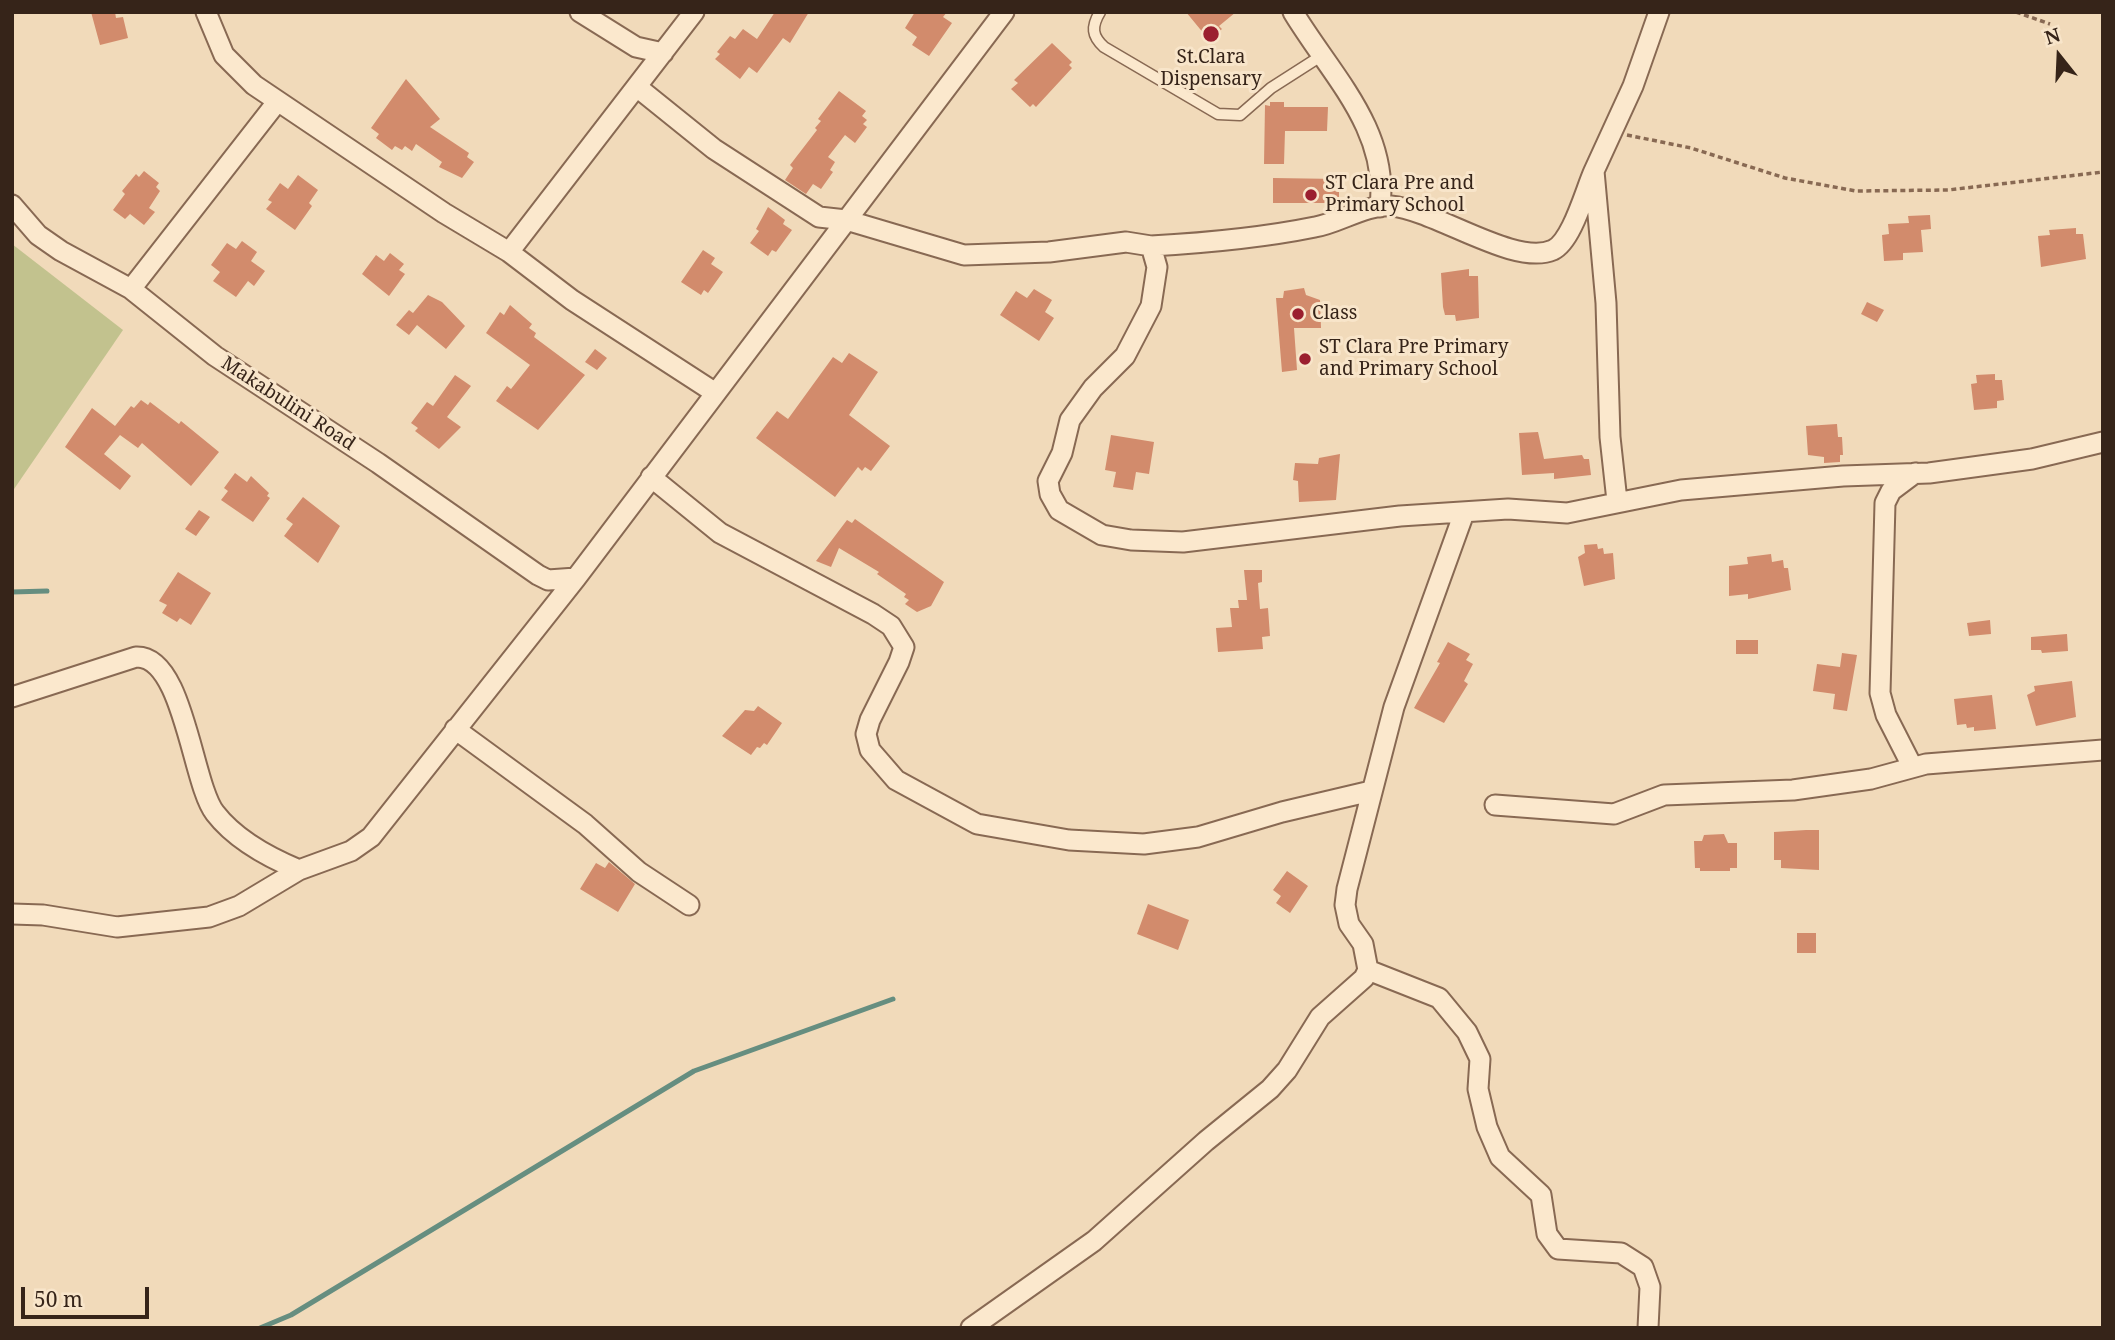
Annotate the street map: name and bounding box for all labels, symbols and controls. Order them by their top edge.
north arrow [2024,21,2094,91]
text: N [2041,21,2064,51]
marker: St.Clara Dispensary [1201,24,1221,44]
place label: St.Clara Dispensary [1160,47,1262,91]
place label: ST Clara Pre and Primary School [1325,173,1474,217]
marker: ST Clara Pre and Primary School [1303,187,1319,203]
place label: Class [1312,303,1357,325]
marker: Class [1290,306,1306,322]
place label: ST Clara Pre Primary and Primary School [1319,337,1508,381]
marker: ST Clara Pre Primary and Primary School [1297,351,1313,367]
street label: Makabulini Road [217,352,359,456]
scale bar [24,1274,152,1318]
text: 50 m [34,1285,83,1313]

